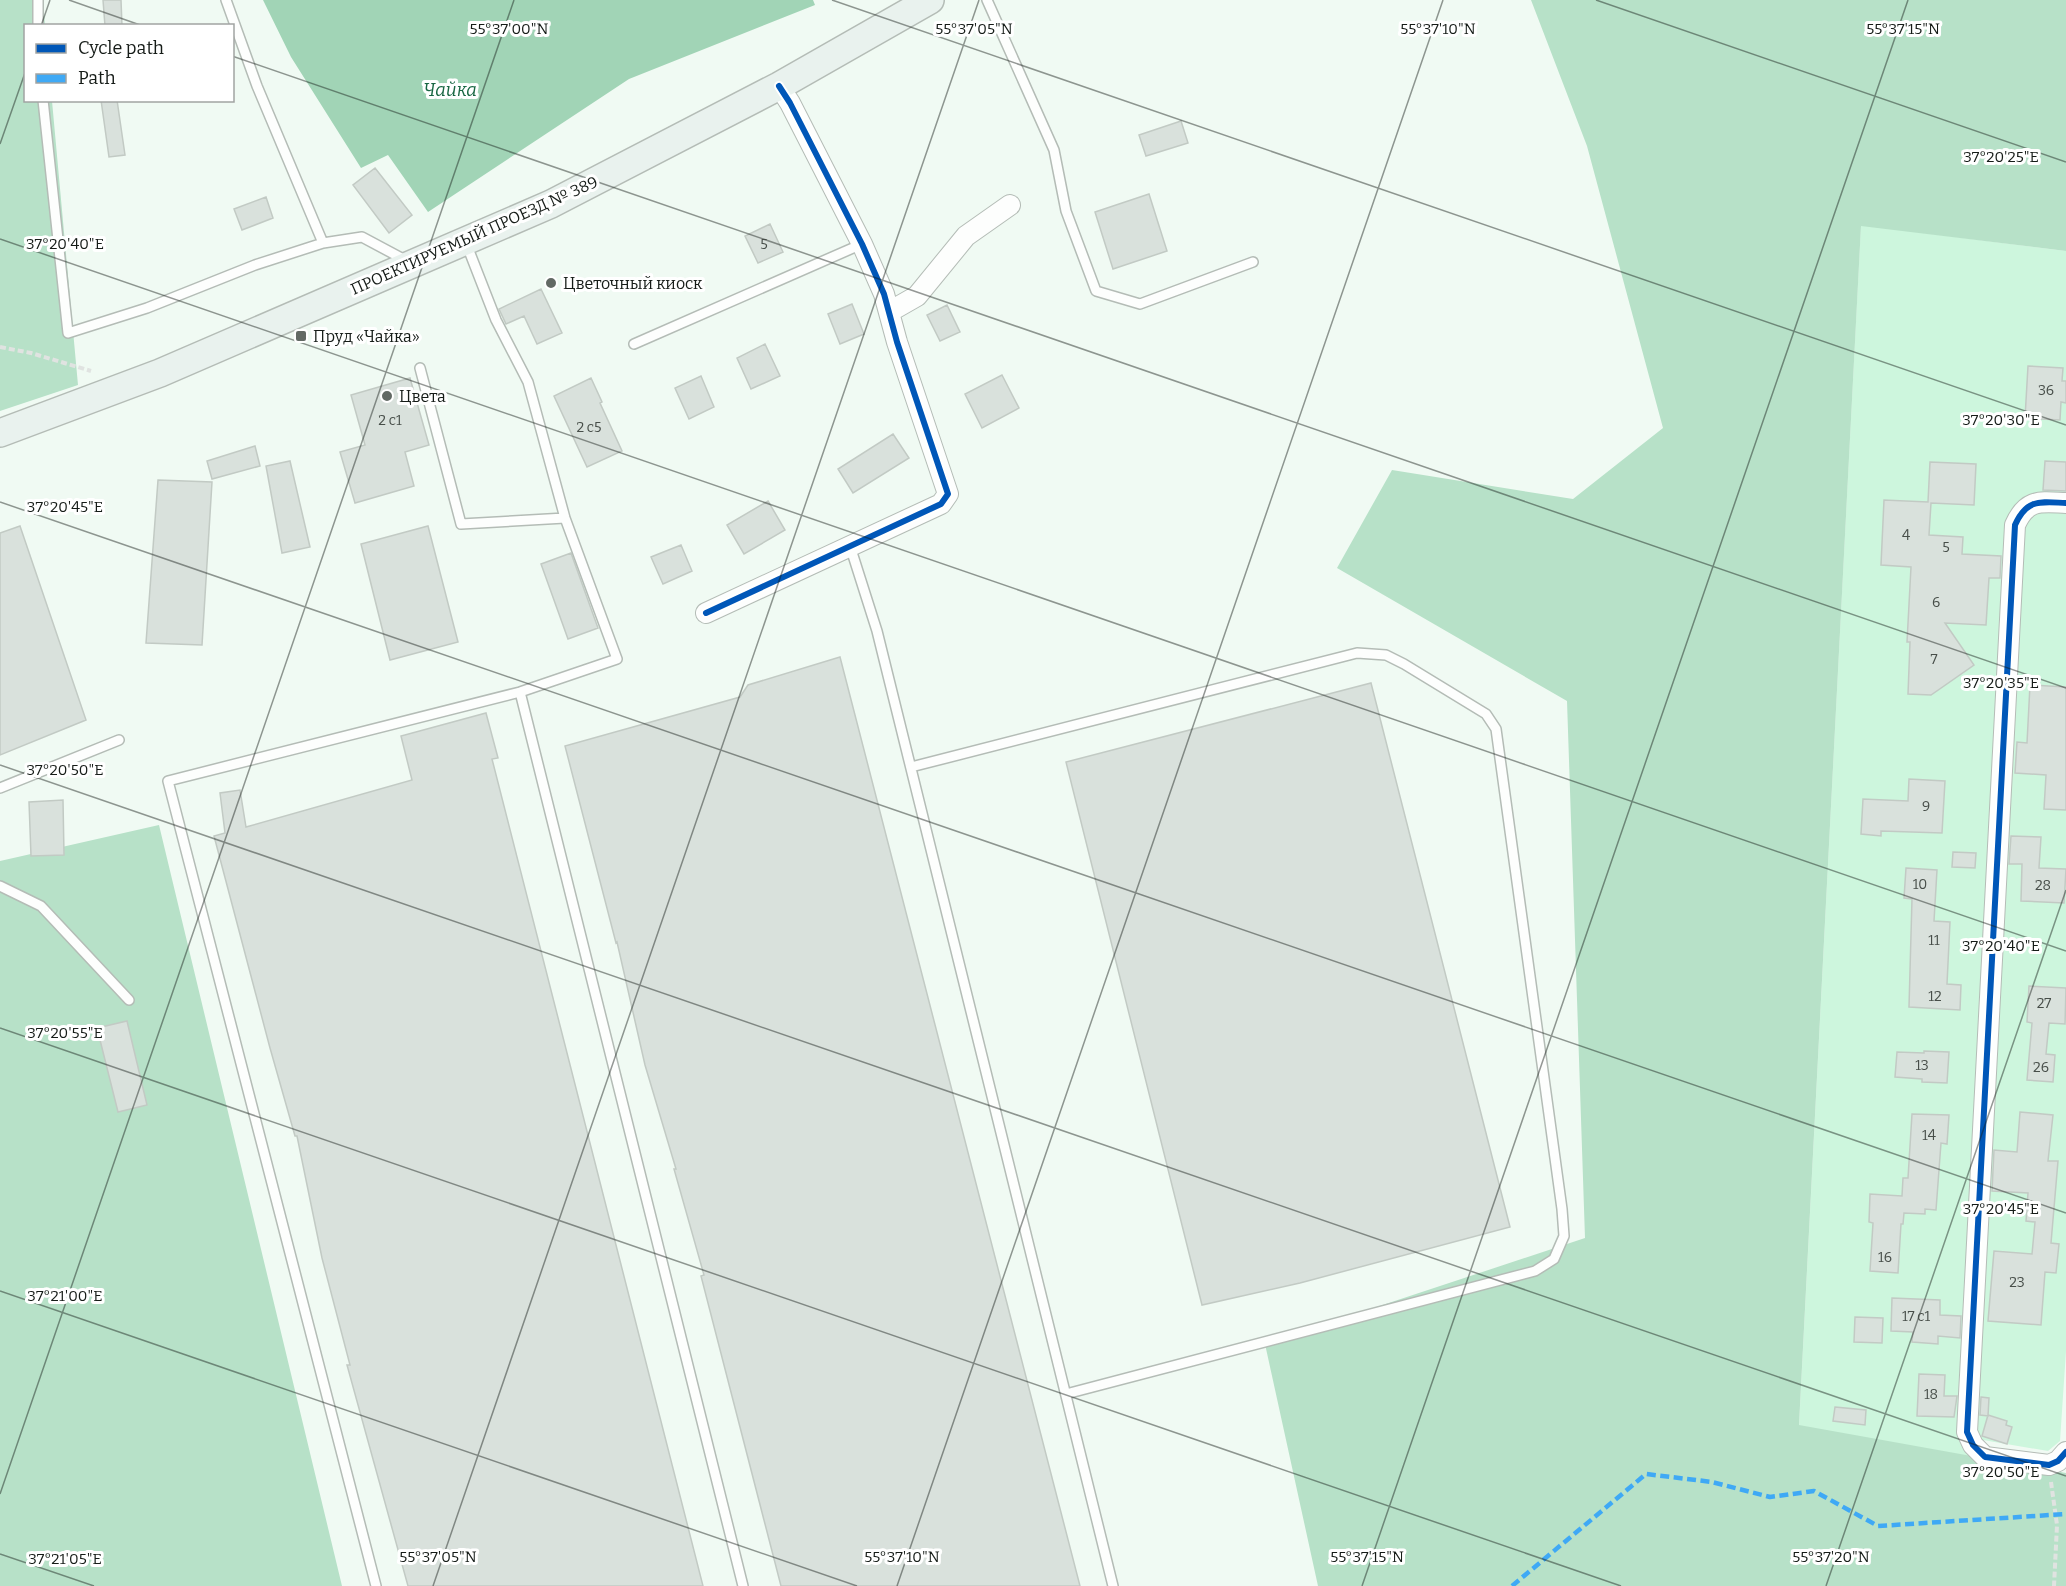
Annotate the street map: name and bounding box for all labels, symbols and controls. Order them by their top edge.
text: 55°37'00"N [470,20,549,38]
text: 55°37'05"N [935,20,1013,38]
text: 55°37'10"N [1400,20,1476,38]
text: 55°37'15"N [1866,20,1940,38]
legend [24,24,234,102]
text: Cycle path [78,37,164,59]
text: Path [78,67,116,89]
water label: Чайка [423,79,477,101]
text: 37°20'25"E [1963,148,2039,166]
street label: ПРОЕКТИРУЕМЫЙ ПРОЕЗД № 389 [347,171,601,299]
text: 37°20'40"E [26,235,104,253]
house number: 5 [760,236,768,253]
place label: Цветочный киоск [563,274,703,293]
marker: Цветочный киоск [544,276,558,290]
place label: Пруд «Чайка» [313,327,420,346]
marker: Пруд «Чайка» [294,329,308,343]
house number: 36 [2038,382,2054,399]
place label: Цвета [399,387,446,406]
marker: Цвета [380,389,394,403]
text: 37°20'30"E [1962,411,2040,429]
house number: 2 с1 [378,412,402,429]
house number: 2 с5 [576,419,602,436]
text: 37°20'45"E [27,498,103,516]
house number: 4 [1902,527,1910,544]
house number: 5 [1942,539,1950,556]
house number: 6 [1932,594,1940,611]
house number: 7 [1930,651,1938,668]
text: 37°20'35"E [1963,674,2039,692]
text: 37°20'50"E [26,761,104,779]
house number: 9 [1922,798,1930,815]
house number: 10 [1913,876,1927,893]
house number: 28 [2035,877,2051,894]
house number: 11 [1928,932,1940,949]
text: 37°20'40"E [1962,937,2040,955]
house number: 12 [1928,988,1942,1005]
house number: 27 [2037,995,2051,1012]
text: 37°20'55"E [27,1024,103,1042]
house number: 13 [1915,1057,1929,1074]
house number: 26 [2033,1059,2049,1076]
house number: 14 [1922,1127,1936,1144]
text: 37°20'45"E [1963,1200,2039,1218]
house number: 16 [1878,1249,1892,1266]
house number: 23 [2009,1274,2025,1291]
text: 37°21'00"E [27,1287,103,1305]
house number: 17 с1 [1902,1308,1930,1325]
house number: 18 [1924,1386,1938,1403]
text: 37°20'50"E [1962,1463,2040,1481]
text: 55°37'05"N [399,1548,477,1566]
text: 55°37'10"N [864,1548,940,1566]
text: 55°37'15"N [1330,1548,1404,1566]
text: 55°37'20"N [1792,1548,1870,1566]
text: 37°21'05"E [28,1550,102,1568]

